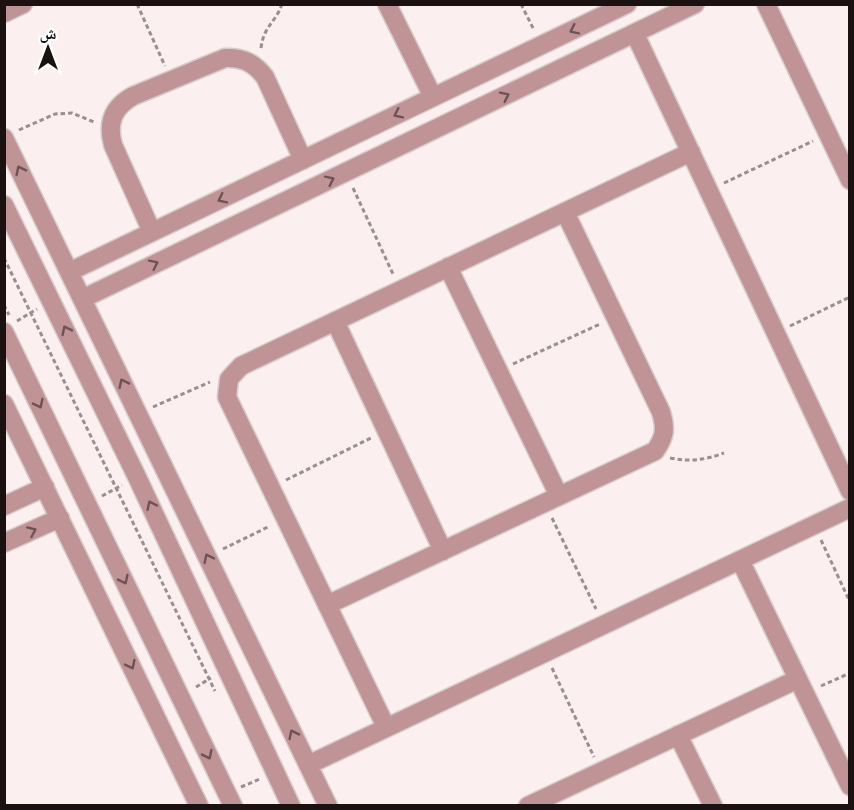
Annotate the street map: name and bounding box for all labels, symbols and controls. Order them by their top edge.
north arrow [18,18,78,78]
one-way arrow [569,22,580,34]
text: ش [40,23,57,43]
one-way arrow [499,91,510,103]
one-way arrow [394,107,405,119]
one-way arrow [15,165,27,176]
one-way arrow [323,176,334,188]
one-way arrow [218,191,229,203]
one-way arrow [147,260,158,272]
one-way arrow [61,325,73,336]
one-way arrow [118,378,130,389]
one-way arrow [32,398,43,408]
one-way arrow [146,501,158,512]
one-way arrow [26,526,37,538]
one-way arrow [204,554,215,565]
one-way arrow [116,573,128,584]
one-way arrow [123,658,135,669]
one-way arrow [288,729,300,740]
one-way arrow [201,749,213,760]

